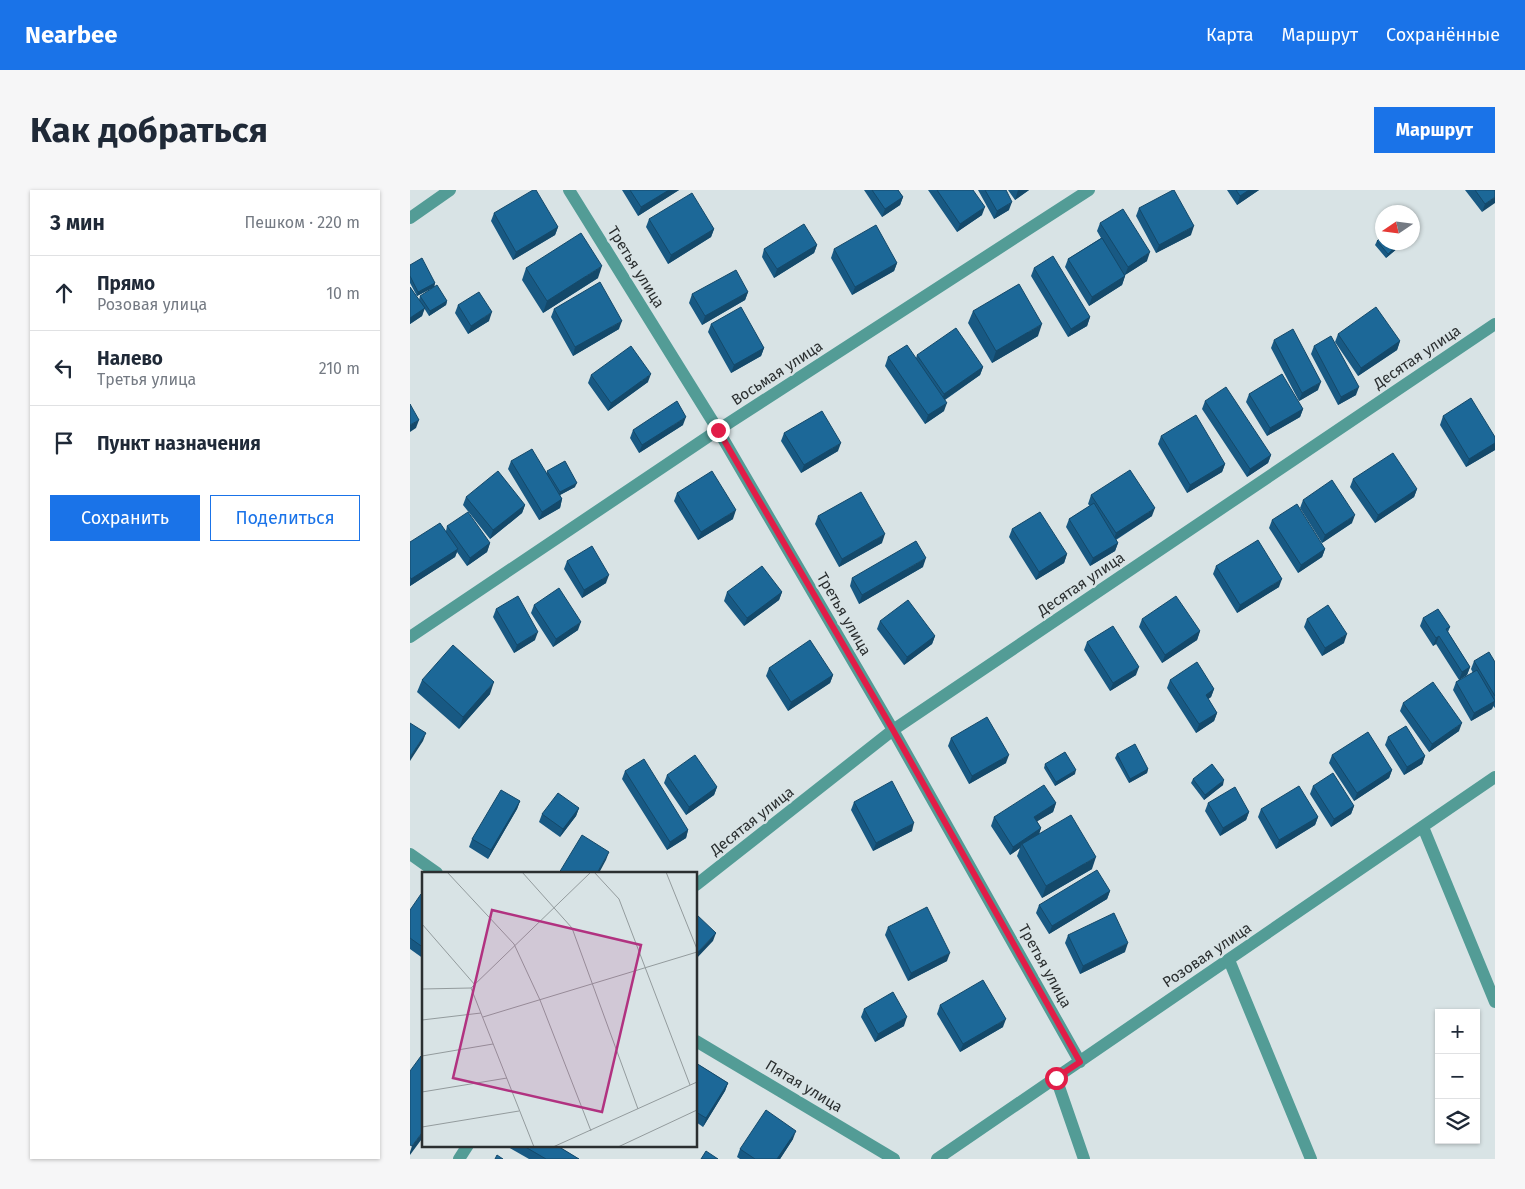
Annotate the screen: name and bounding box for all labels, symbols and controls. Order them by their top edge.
text: Nearbee [25,21,118,49]
text: Карта [1206,24,1254,46]
text: Маршрут [1282,24,1358,46]
text: Сохранённые [1386,24,1500,46]
button: Маршрут [1374,107,1495,153]
text: Как добраться [30,109,268,151]
north arrow [1375,205,1420,250]
text: 3 мин [50,210,105,236]
text: Пешком · 220 m [244,213,360,232]
street label: Третья улица [604,223,668,311]
text: Прямо [97,272,155,295]
icon: ahead [50,279,78,307]
text: 10 m [326,284,360,303]
text: Розовая улица [97,295,207,314]
street label: Десятая улица [1369,321,1464,393]
street label: Восьмая улица [728,337,826,409]
text: Налево [97,347,163,370]
icon: left [50,354,78,382]
text: 210 m [319,359,360,378]
text: Третья улица [97,370,196,389]
route end [707,419,730,442]
icon: arrive [50,429,78,457]
text: Пункт назначения [97,432,261,455]
button: Сохранить [50,495,200,541]
button: Поделиться [210,495,360,541]
street label: Десятая улица [1033,548,1128,620]
street label: Третья улица [813,569,875,659]
street label: Десятая улица [706,783,797,860]
inset map [422,872,698,1146]
street label: Розовая улица [1159,919,1255,991]
street label: Третья улица [1015,921,1075,1011]
map controls [1435,1009,1480,1144]
button: + [1435,1009,1480,1054]
button: − [1435,1054,1480,1099]
street label: Пятая улица [762,1056,846,1116]
route start [1045,1067,1068,1090]
button: layers [1435,1099,1480,1144]

